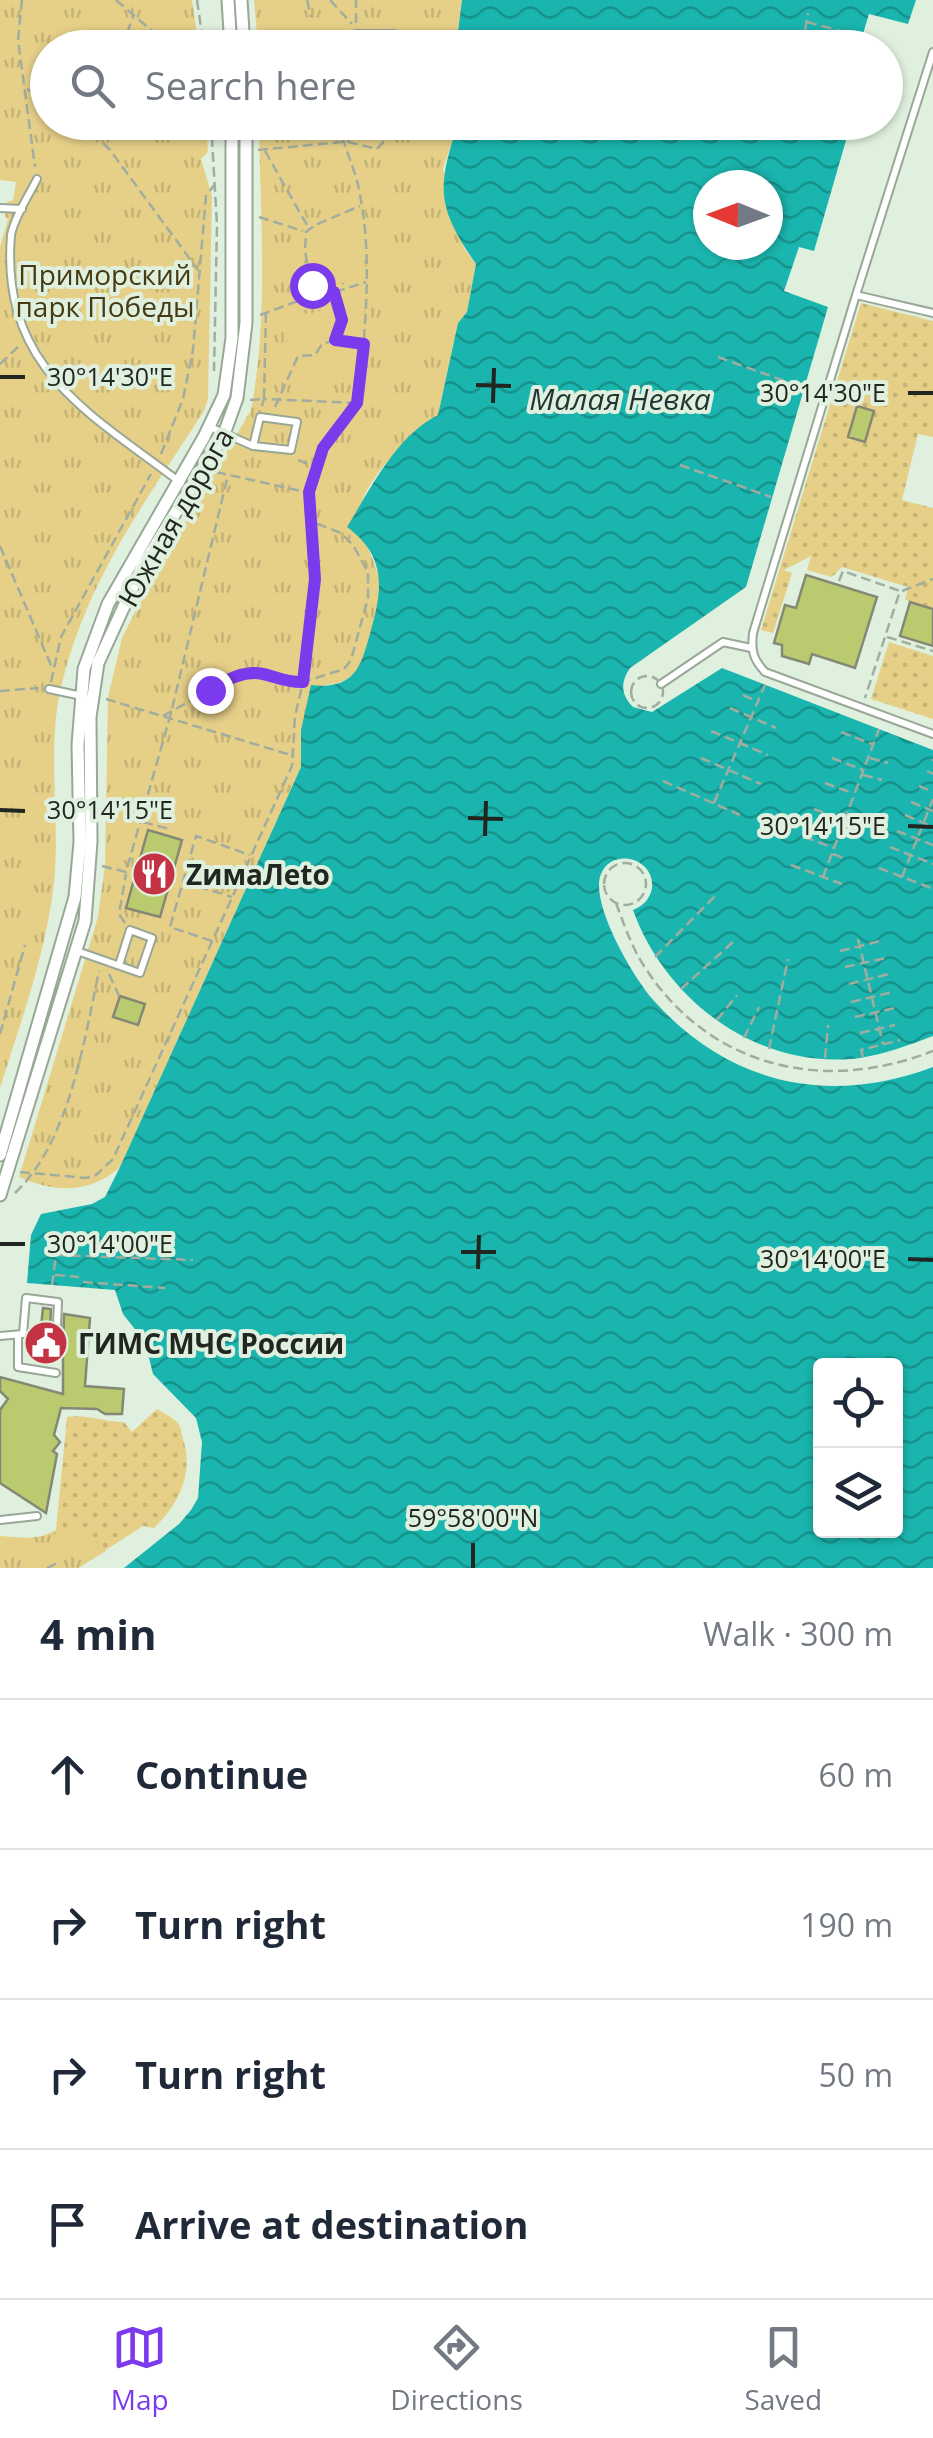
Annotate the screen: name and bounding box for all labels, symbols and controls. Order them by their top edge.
search box [30,30,903,140]
icon: search [65,58,120,113]
text: Search here [145,59,357,111]
north arrow [693,170,783,260]
park label: Приморский парк Победы [16,255,195,325]
route start [290,263,336,309]
text: 30°14'30"E [47,359,173,393]
text: 30°14'30"E [760,375,886,409]
water label: Малая Невка [529,378,711,419]
street label: Южная дорога [108,421,242,613]
route end [188,668,234,714]
text: 30°14'15"E [47,792,173,826]
text: 30°14'15"E [760,808,886,842]
restaurant icon: ZимаЛеtо [131,851,177,897]
place label: ZимаЛеtо [186,855,330,893]
text: 30°14'00"E [47,1226,173,1260]
text: 30°14'00"E [760,1241,886,1275]
public building icon: ГИМС МЧС России [23,1320,69,1366]
place label: ГИМС МЧС России [78,1324,344,1362]
map controls [813,1358,903,1538]
button: locate [813,1358,903,1448]
button: layers [813,1448,903,1538]
text: 59°58'00"N [408,1500,538,1534]
text: 4 min [40,1605,157,1662]
text: Walk · 300 m [703,1612,893,1655]
icon: ahead [40,1747,95,1802]
text: Continue [135,1748,308,1800]
text: 60 m [818,1753,893,1796]
icon: right [40,1897,95,1952]
text: Turn right [135,1898,326,1950]
text: 190 m [800,1903,893,1946]
icon: right [40,2047,95,2102]
text: Turn right [135,2048,326,2100]
text: 50 m [818,2053,893,2096]
icon: arrive [40,2197,95,2252]
text: Arrive at destination [135,2198,529,2250]
tab: Map [111,2320,169,2418]
tab: Directions [390,2320,523,2418]
tab: Saved [744,2320,822,2418]

